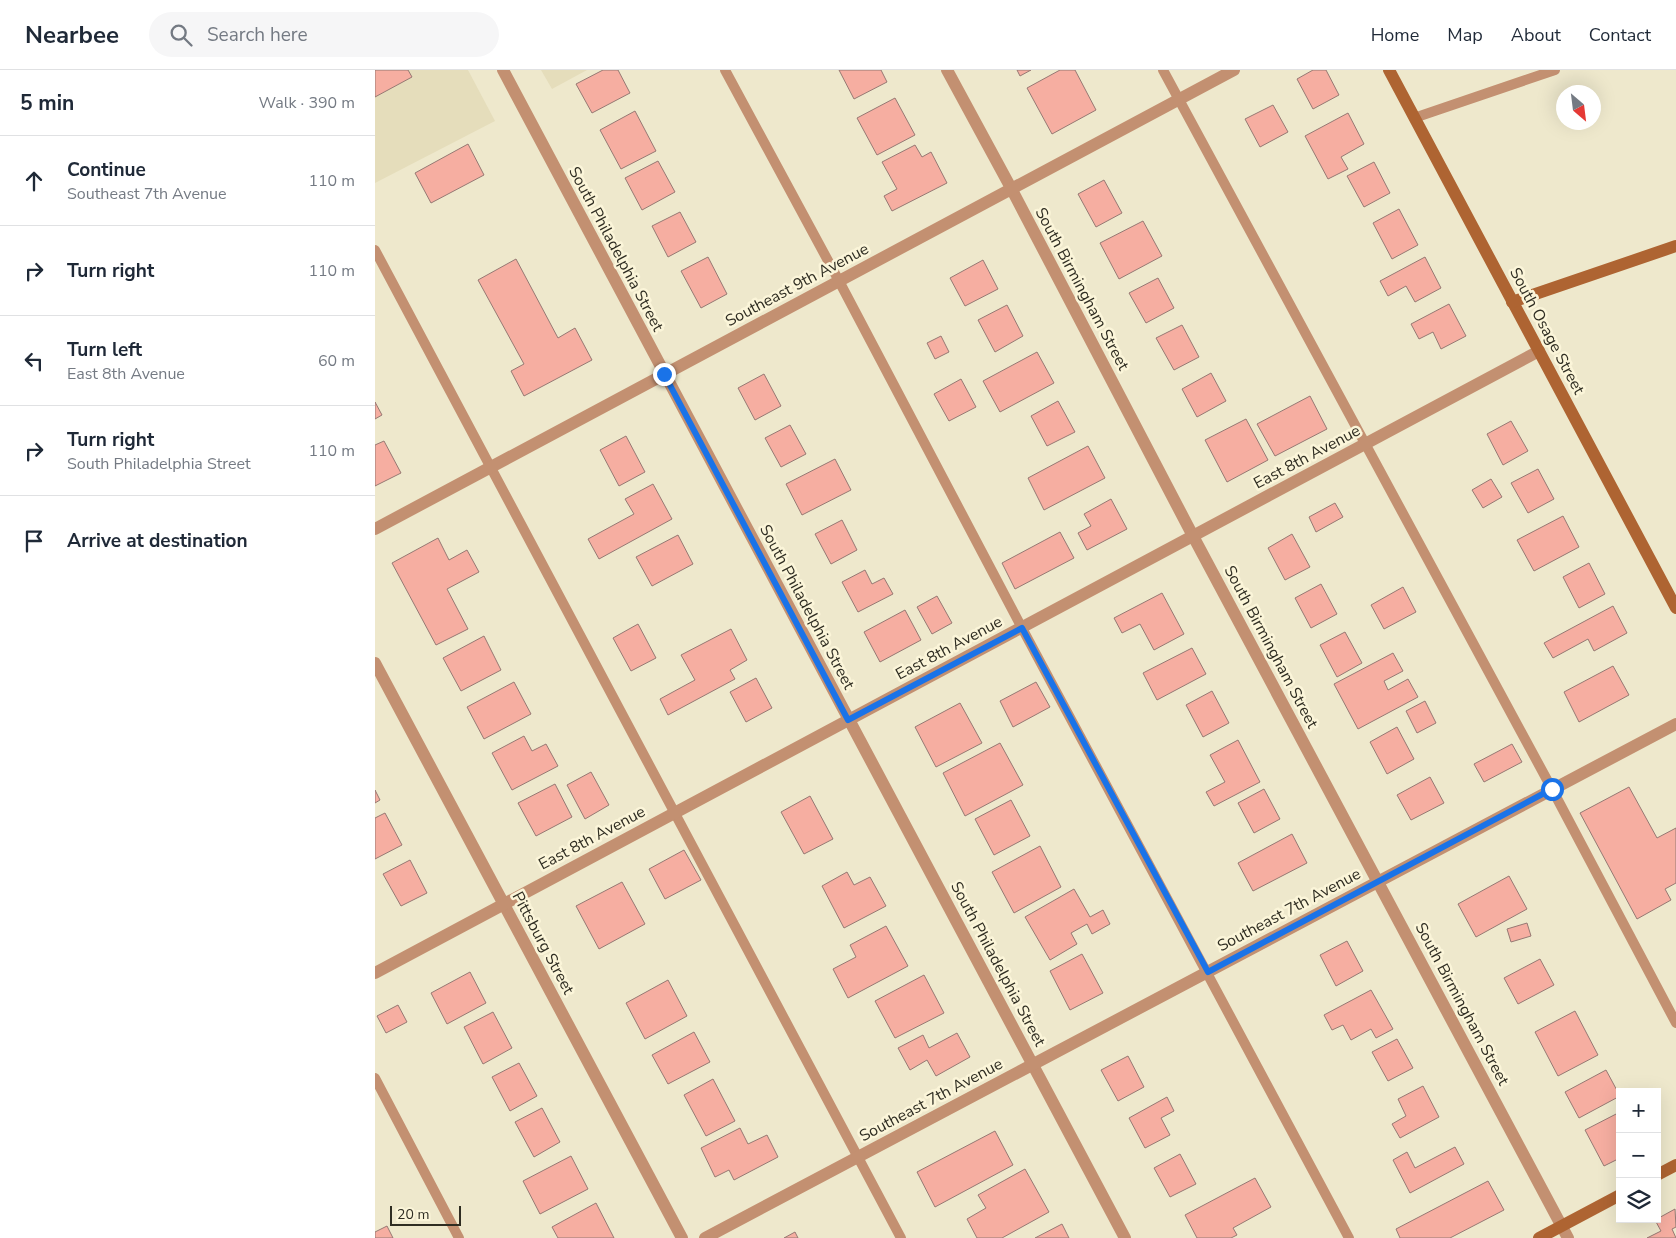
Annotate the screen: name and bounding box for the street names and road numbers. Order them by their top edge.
street label: South Philadelphia Street [563,163,669,336]
street label: South Birmingham Street [1030,204,1135,375]
street label: Southeast 9th Avenue [721,238,873,332]
street label: South Osage Street [1504,264,1590,399]
street label: East 8th Avenue [1250,420,1364,494]
street label: South Philadelphia Street [754,521,860,694]
street label: South Birmingham Street [1219,562,1324,733]
street label: East 8th Avenue [892,611,1006,685]
street label: East 8th Avenue [535,801,649,875]
street label: Southeast 7th Avenue [1213,863,1365,957]
street label: South Philadelphia Street [945,878,1051,1051]
street label: Pittsburg Street [507,888,580,999]
street label: South Birmingham Street [1410,919,1515,1090]
street label: Southeast 7th Avenue [855,1053,1007,1147]

